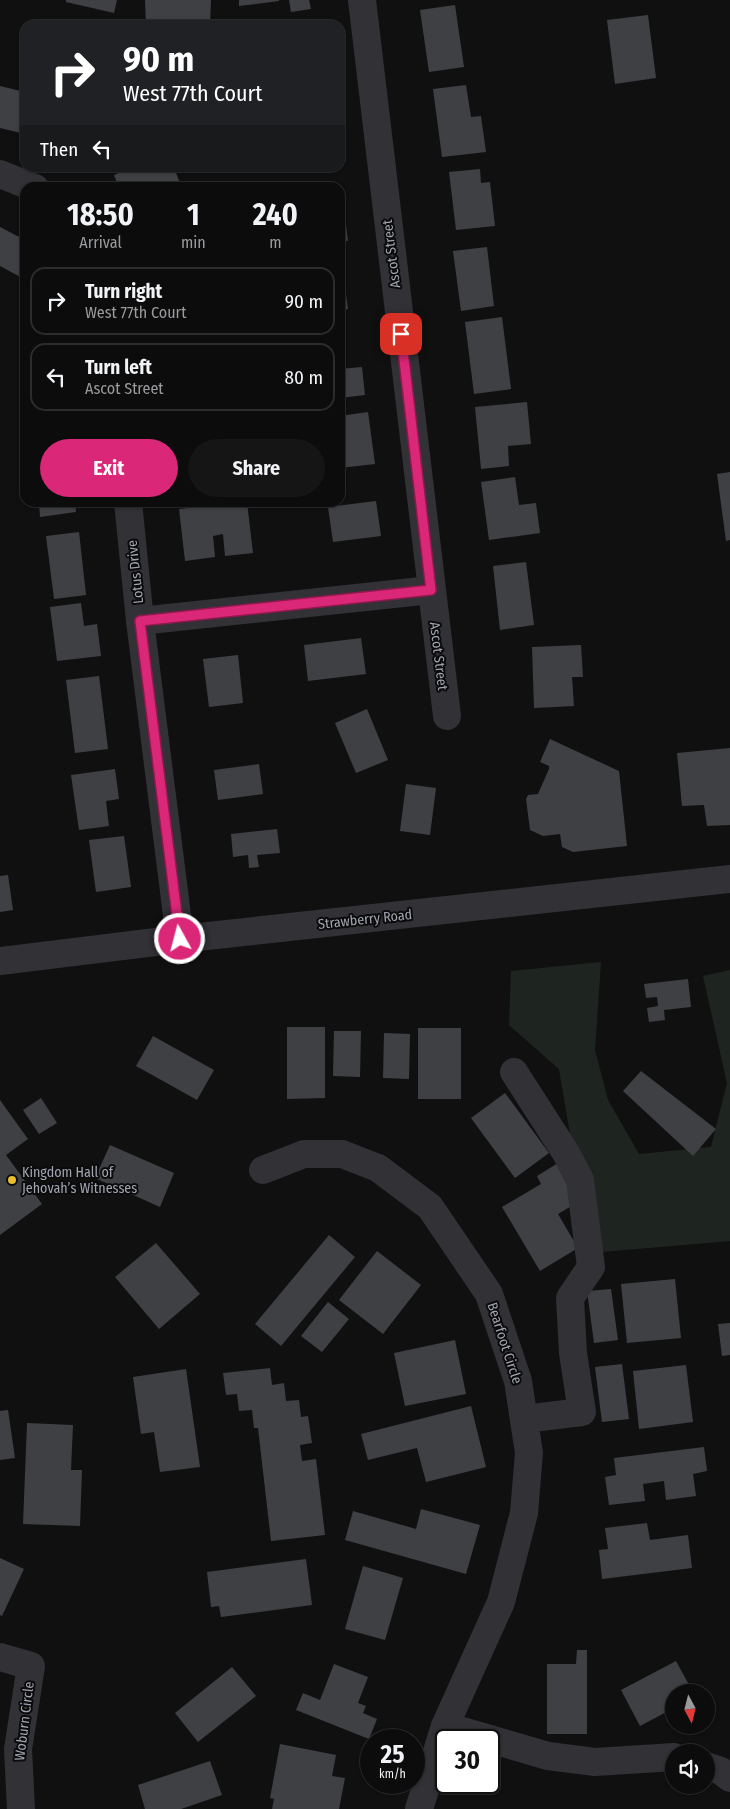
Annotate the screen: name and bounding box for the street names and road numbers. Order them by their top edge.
street label: Ascot Street [379,218,404,289]
street label: Lotus Drive [124,539,147,605]
street label: Ascot Street [426,621,451,692]
street label: Strawberry Road [317,906,413,933]
street label: Bearfoot Circle [483,1300,526,1386]
street label: Woburn Circle [11,1680,38,1762]

